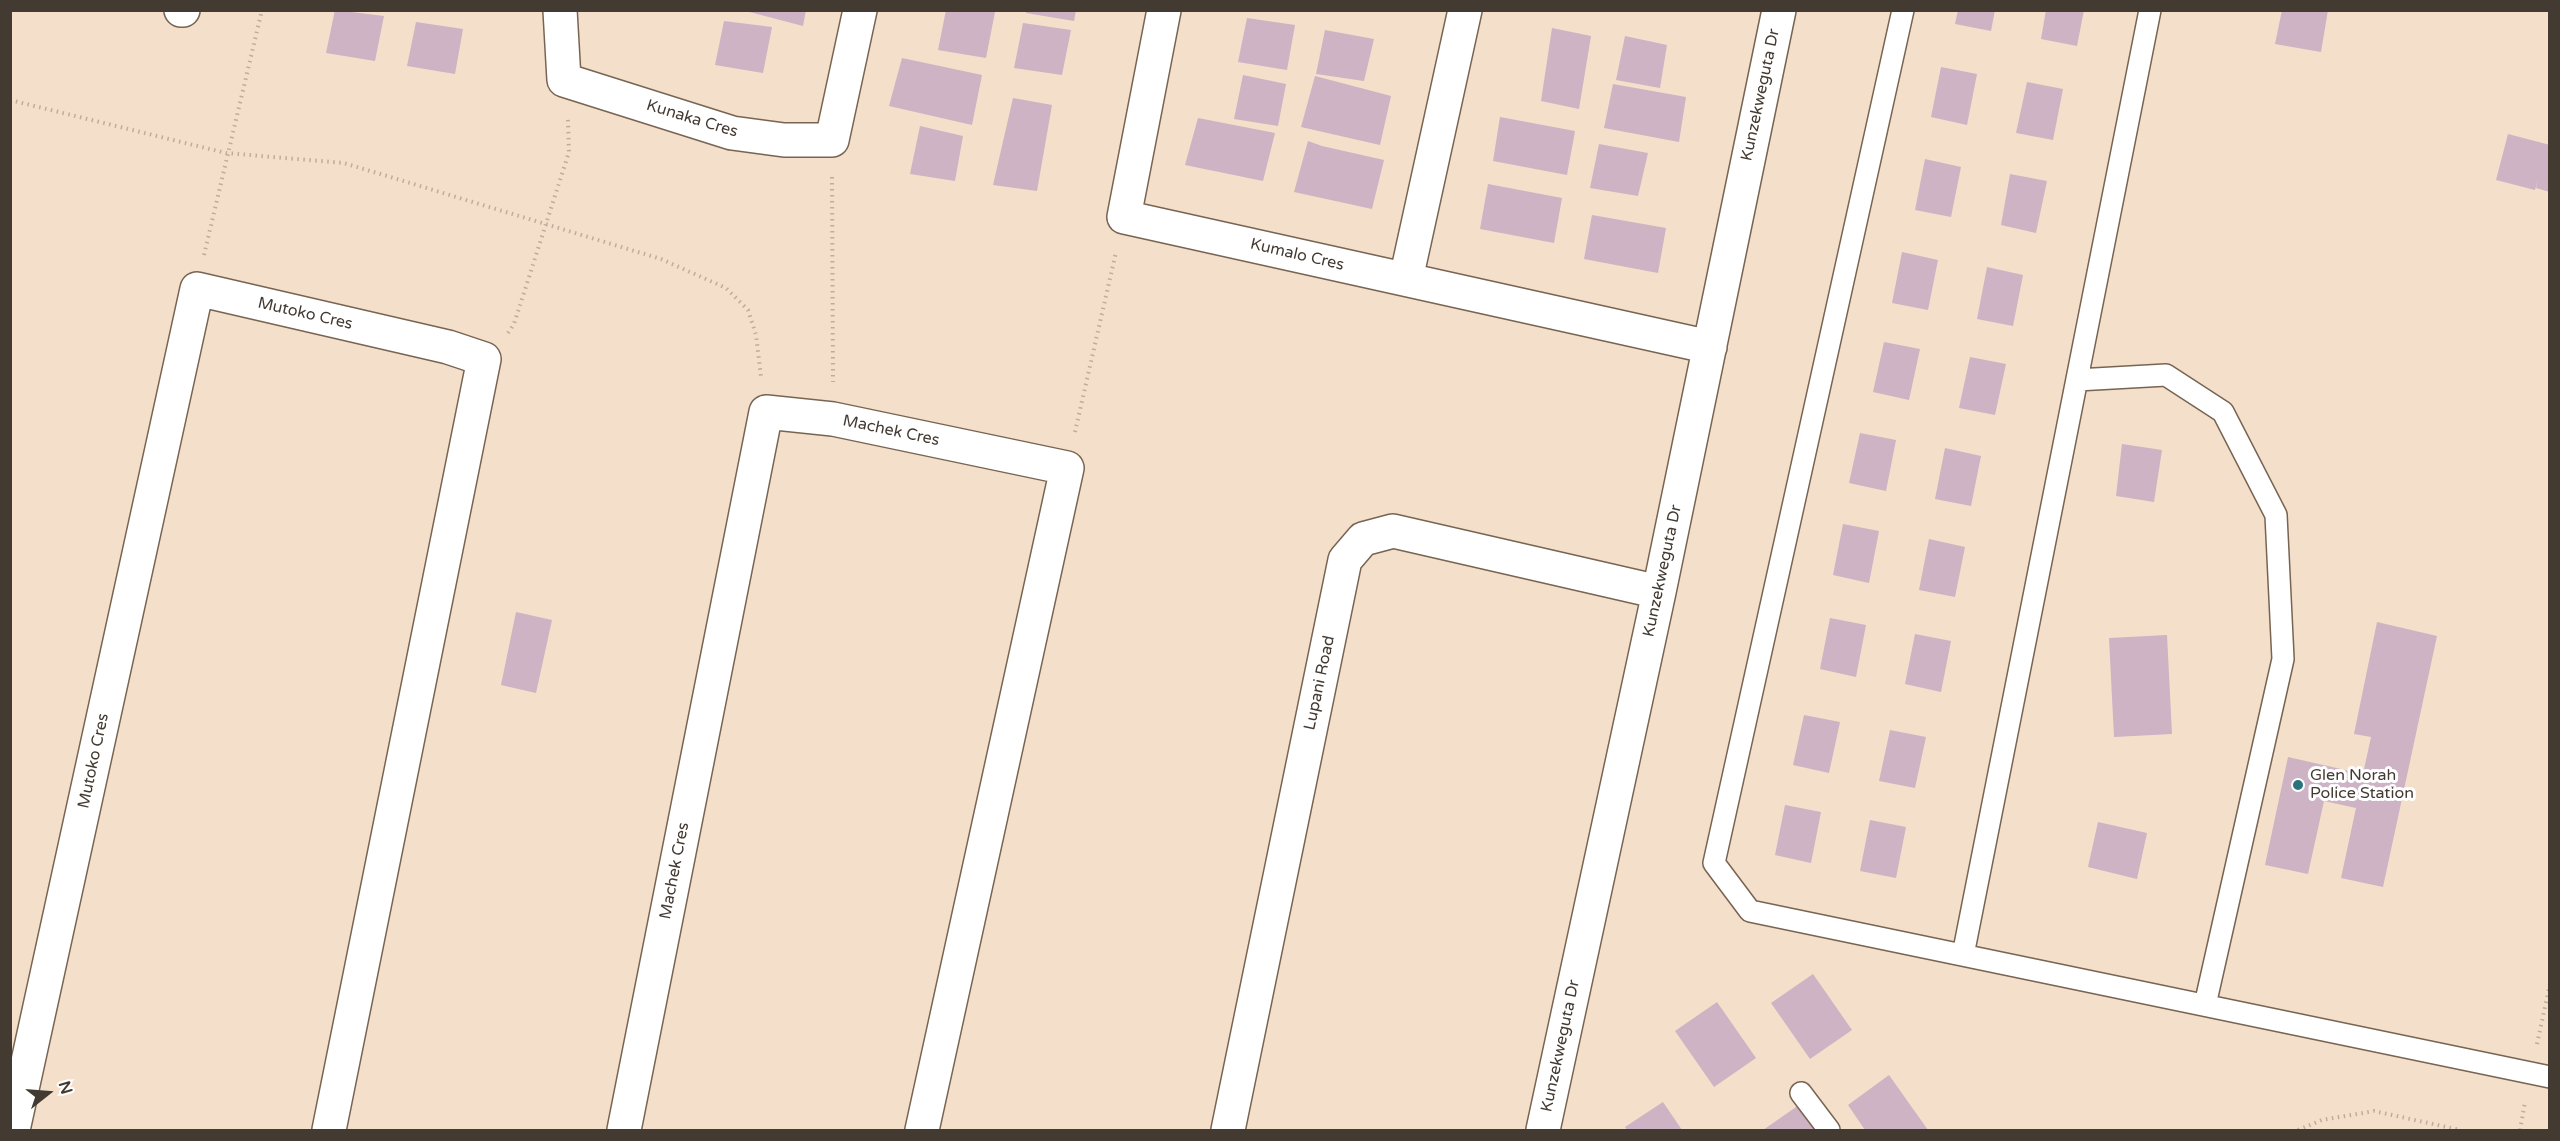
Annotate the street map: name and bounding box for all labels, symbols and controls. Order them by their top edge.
street label: Kunzekweguta Dr [1738,27,1784,163]
street label: Kunaka Cres [644,96,740,142]
street label: Kumalo Cres [1248,235,1346,275]
street label: Mutoko Cres [256,294,354,334]
street label: Machek Cres [841,411,941,451]
street label: Kunzekweguta Dr [1640,503,1686,639]
street label: Lupani Road [1301,634,1339,732]
street label: Mutoko Cres [75,712,113,810]
place label: Glen Norah Police Station [2310,766,2414,804]
marker: Glen Norah Police Station [2291,778,2305,792]
street label: Machek Cres [656,821,694,921]
street label: Kunzekweguta Dr [1538,978,1584,1114]
north arrow [18,1063,78,1123]
text: N [54,1079,77,1097]

